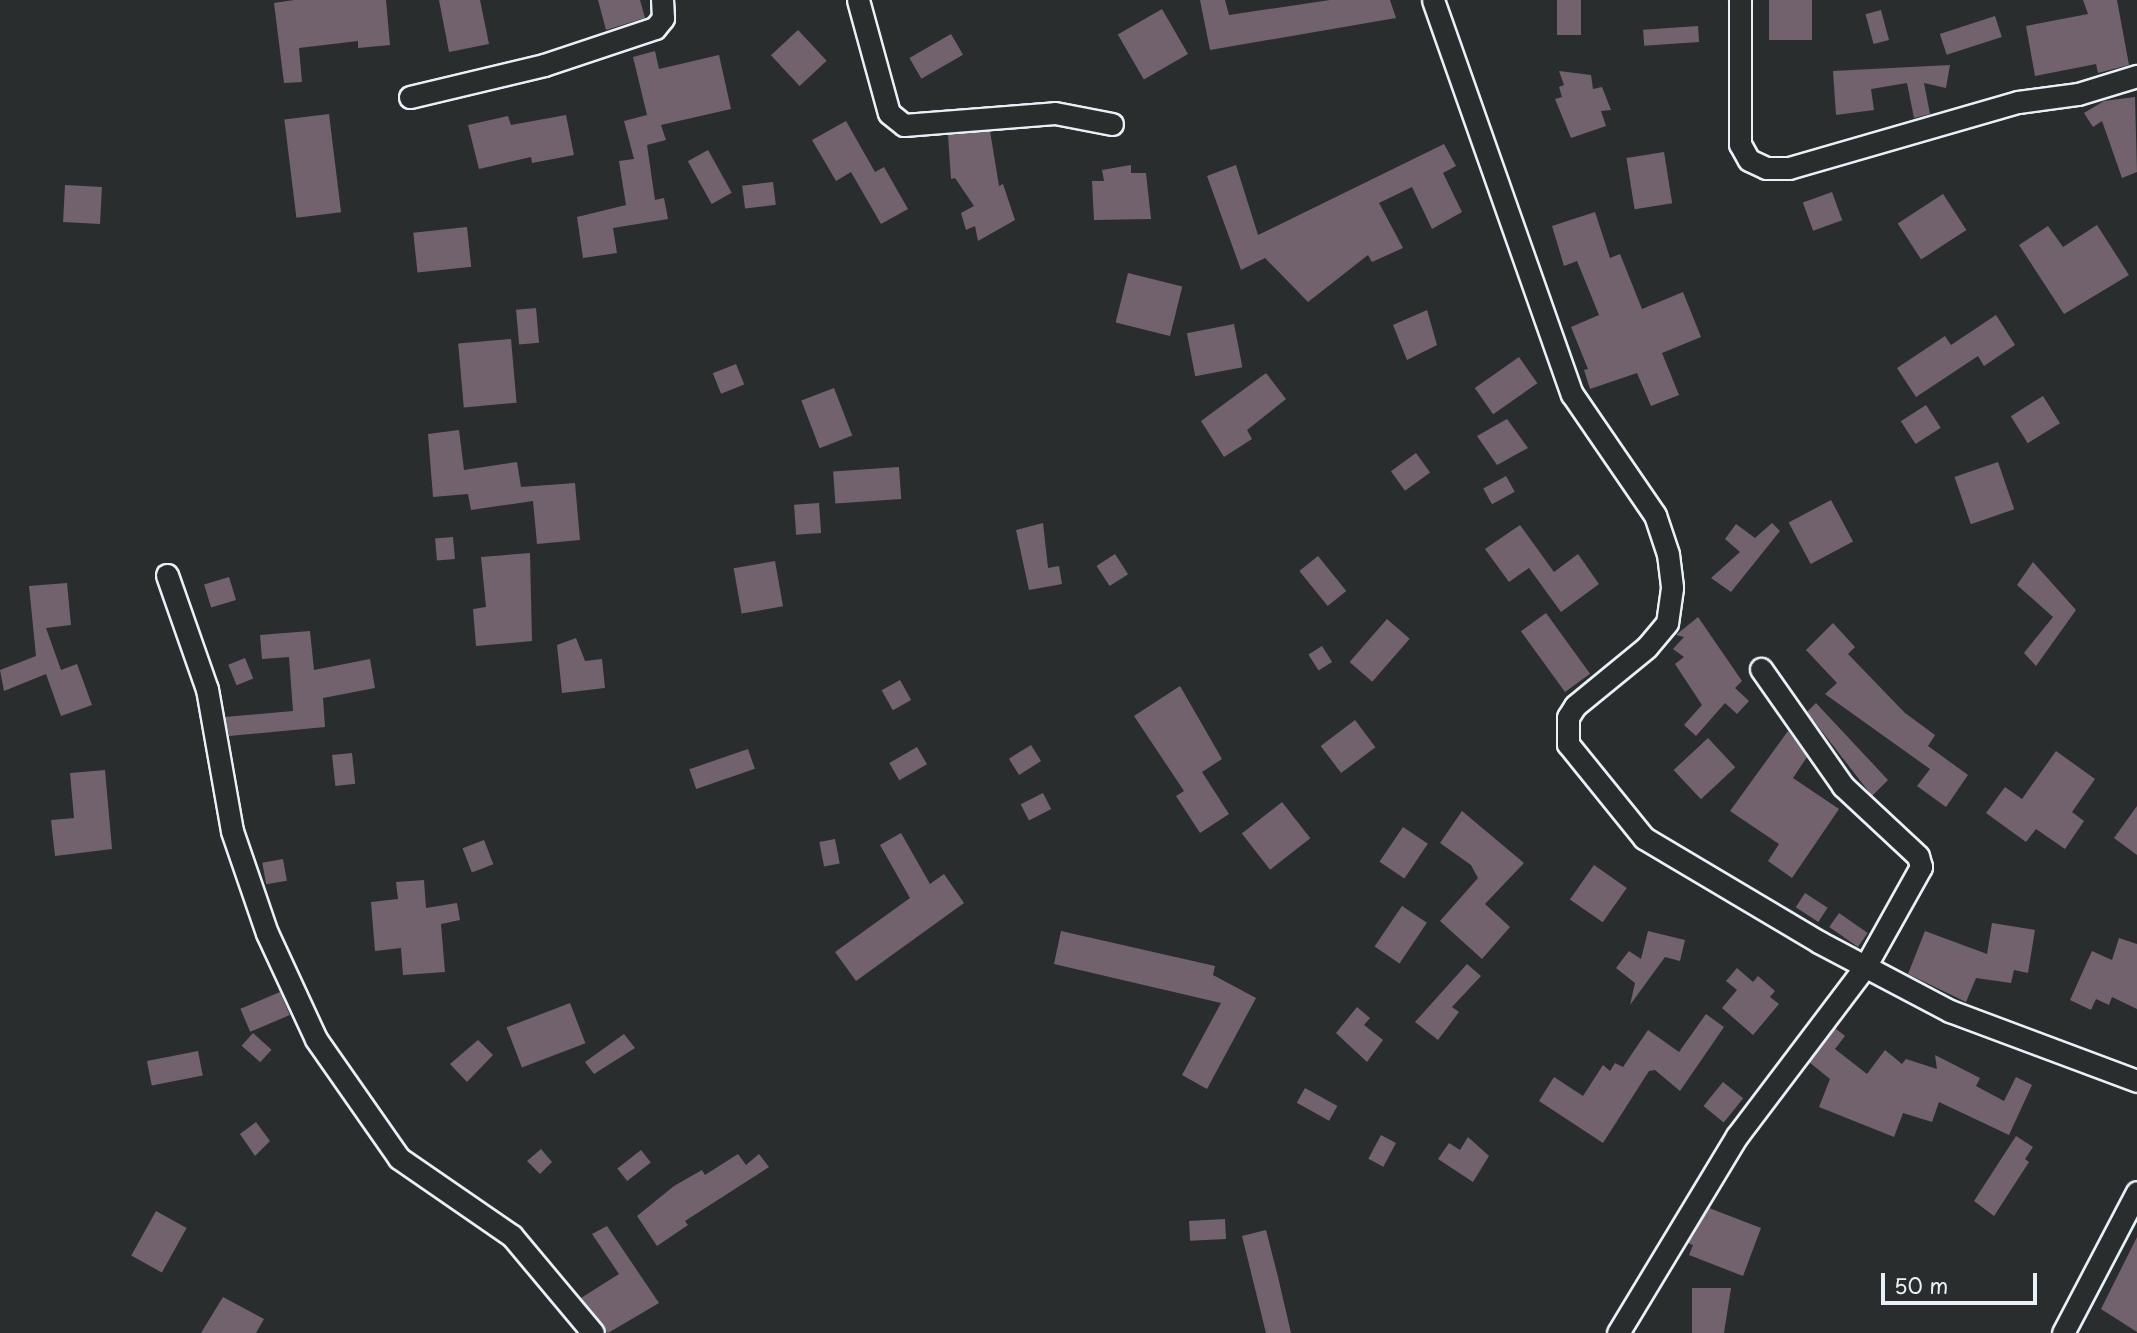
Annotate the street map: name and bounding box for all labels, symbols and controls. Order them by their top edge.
scale bar [1885,1260,2041,1304]
text: 50 m [1894,1269,1948,1301]

